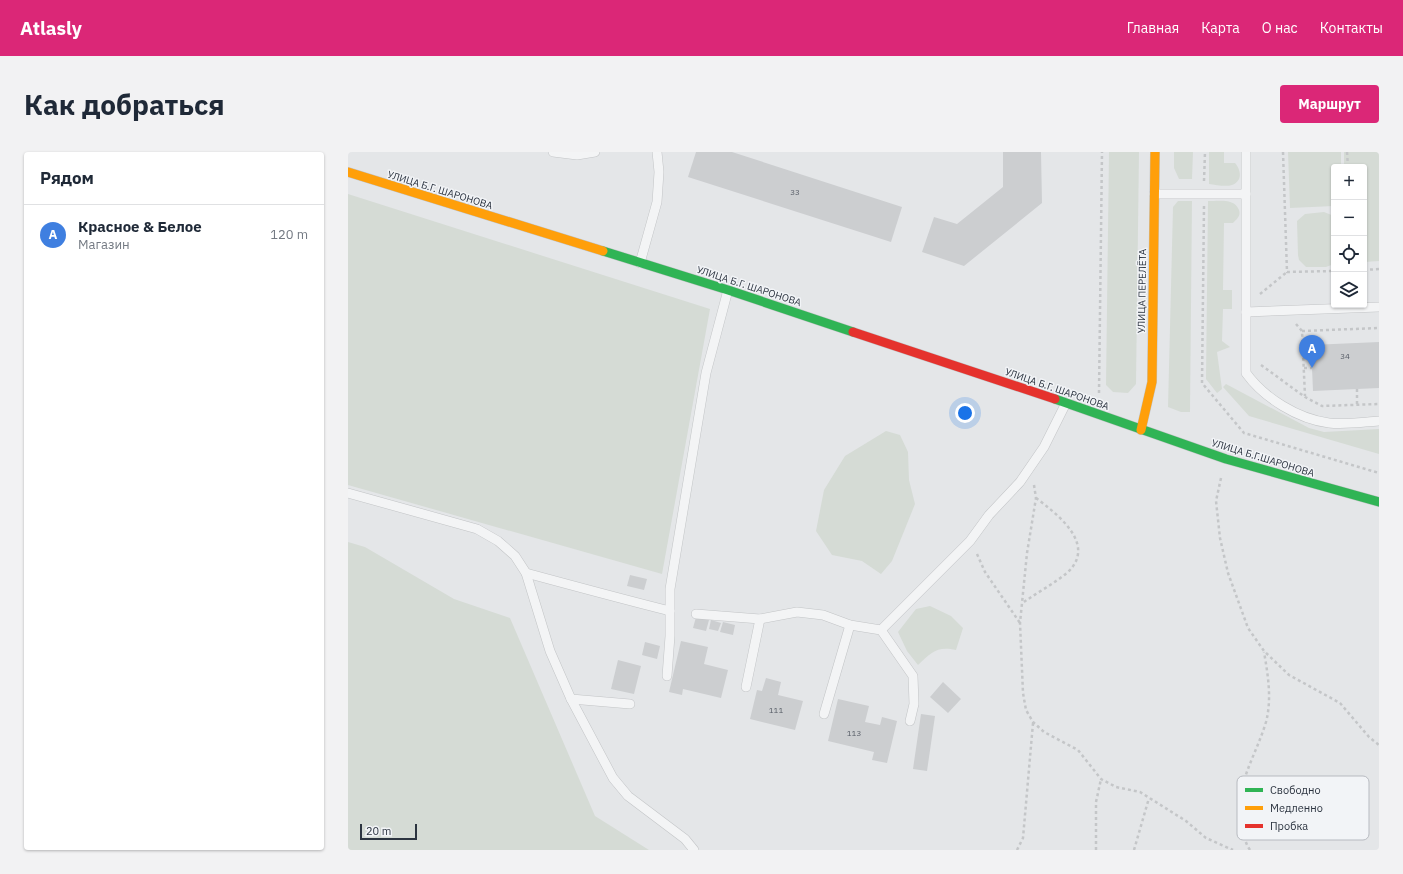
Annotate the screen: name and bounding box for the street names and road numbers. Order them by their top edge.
street label: УЛИЦА Б.Г. ШАРОНОВА [386,168,495,212]
street label: УЛИЦА ПЕРЕЛЁТА [1135,248,1149,333]
street label: УЛИЦА Б.Г. ШАРОНОВА [695,263,804,309]
street label: УЛИЦА Б.Г. ШАРОНОВА [1003,365,1111,413]
street label: УЛИЦА Б.Г.ШАРОНОВА [1210,436,1317,480]

